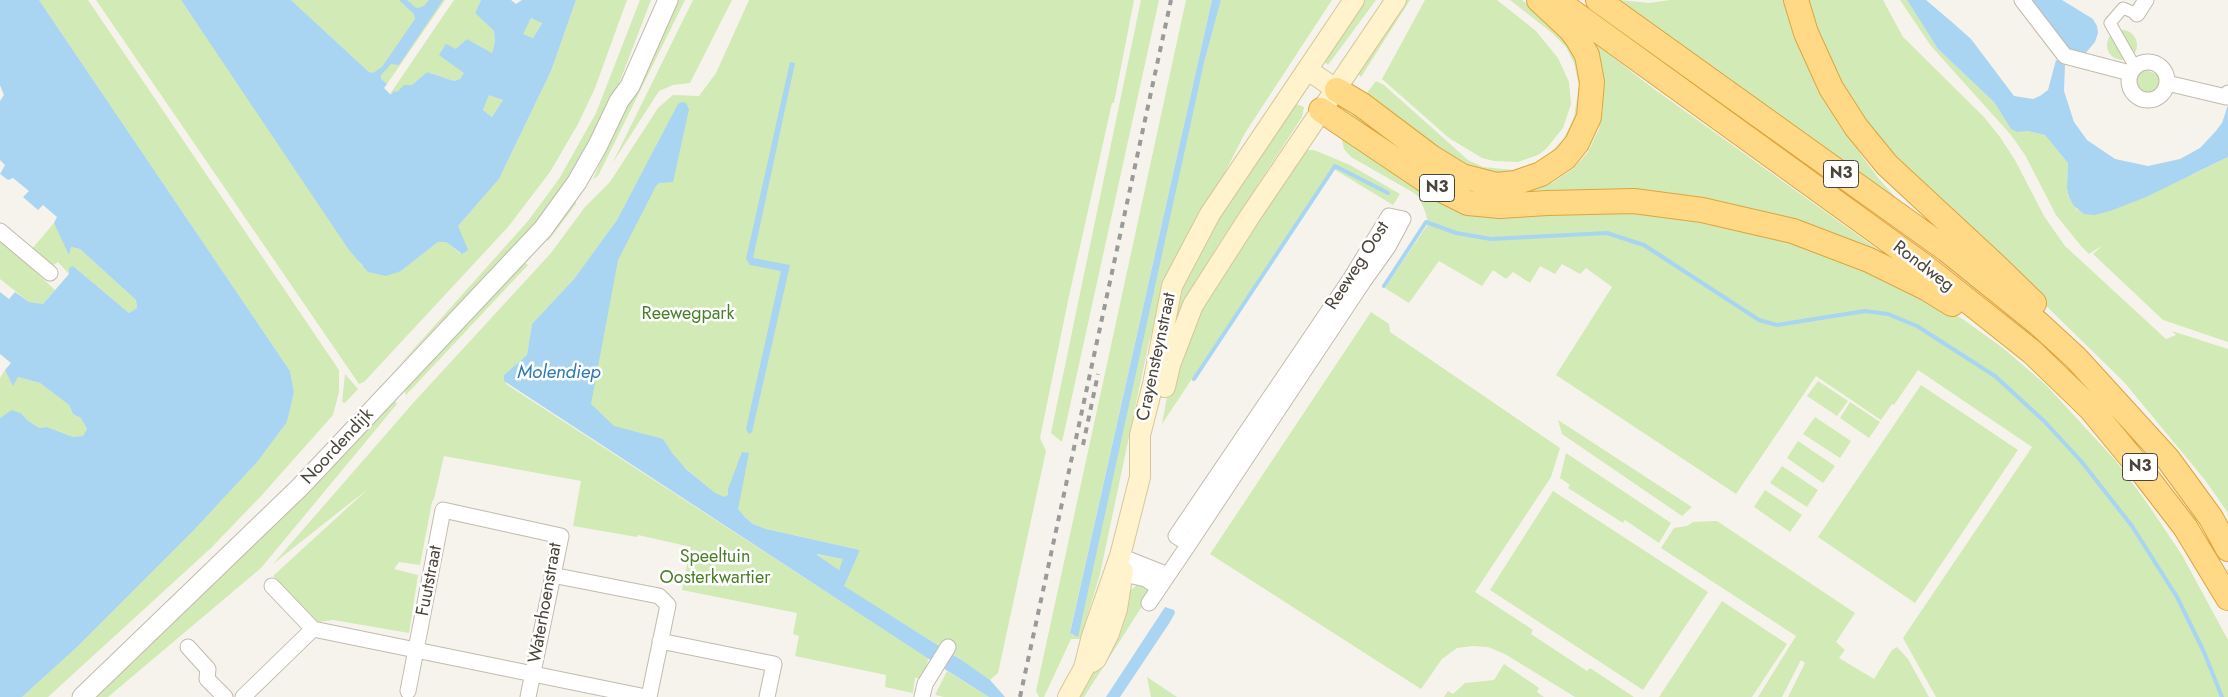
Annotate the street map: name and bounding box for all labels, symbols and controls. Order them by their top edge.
road number: N3 [1824,160,1858,188]
road number: N3 [1420,174,1454,202]
street label: Reeweg Oost [1321,218,1395,314]
street label: Rondweg [1888,237,1958,297]
street label: Crayensteynstraat [1133,291,1181,423]
park label: Reewegpark [642,304,734,326]
water label: Molendiep [517,362,601,384]
street label: Noordendijk [297,404,379,490]
road number: N3 [2122,454,2158,481]
street label: Waterhoenstraat [525,541,567,665]
street label: Fuutstraat [413,544,447,618]
park label: Speeltuin Oosterkwartier [660,547,770,590]

